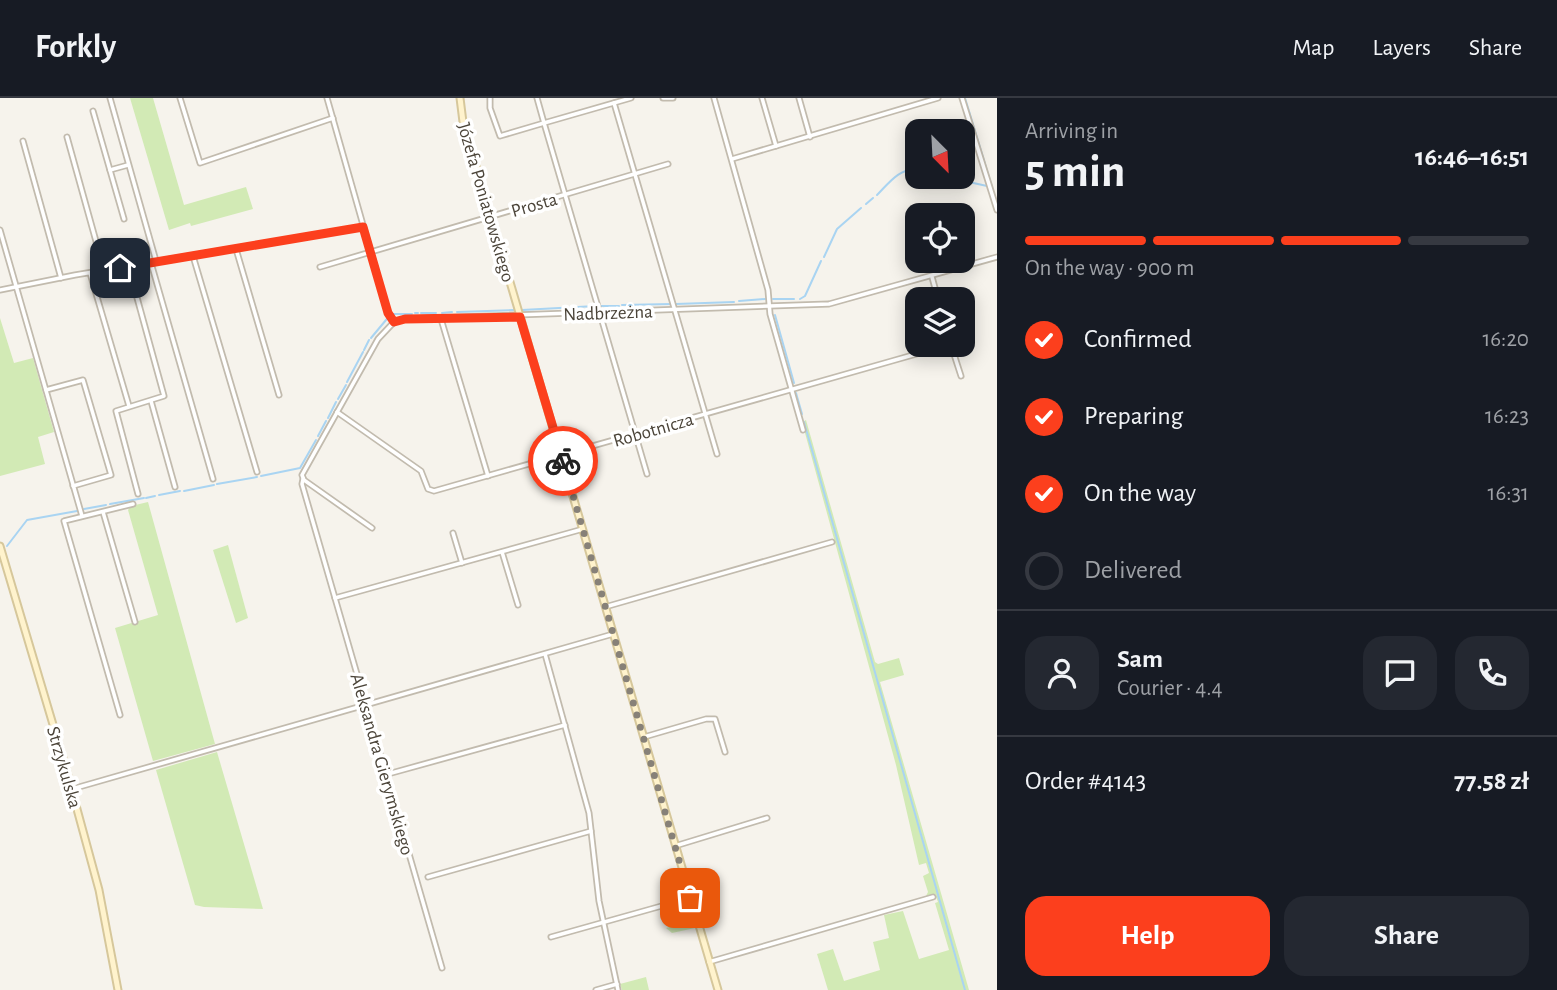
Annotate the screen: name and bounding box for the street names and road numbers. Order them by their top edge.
street label: Józefa Poniatowskiego [454,121,517,284]
street label: Prosta [509,190,560,221]
street label: Nadbrzeżna [563,302,653,325]
street label: Robotnicza [611,410,696,451]
street label: Aleksandra Gierymskiego [347,671,417,857]
street label: Strzykulska [43,724,84,811]

